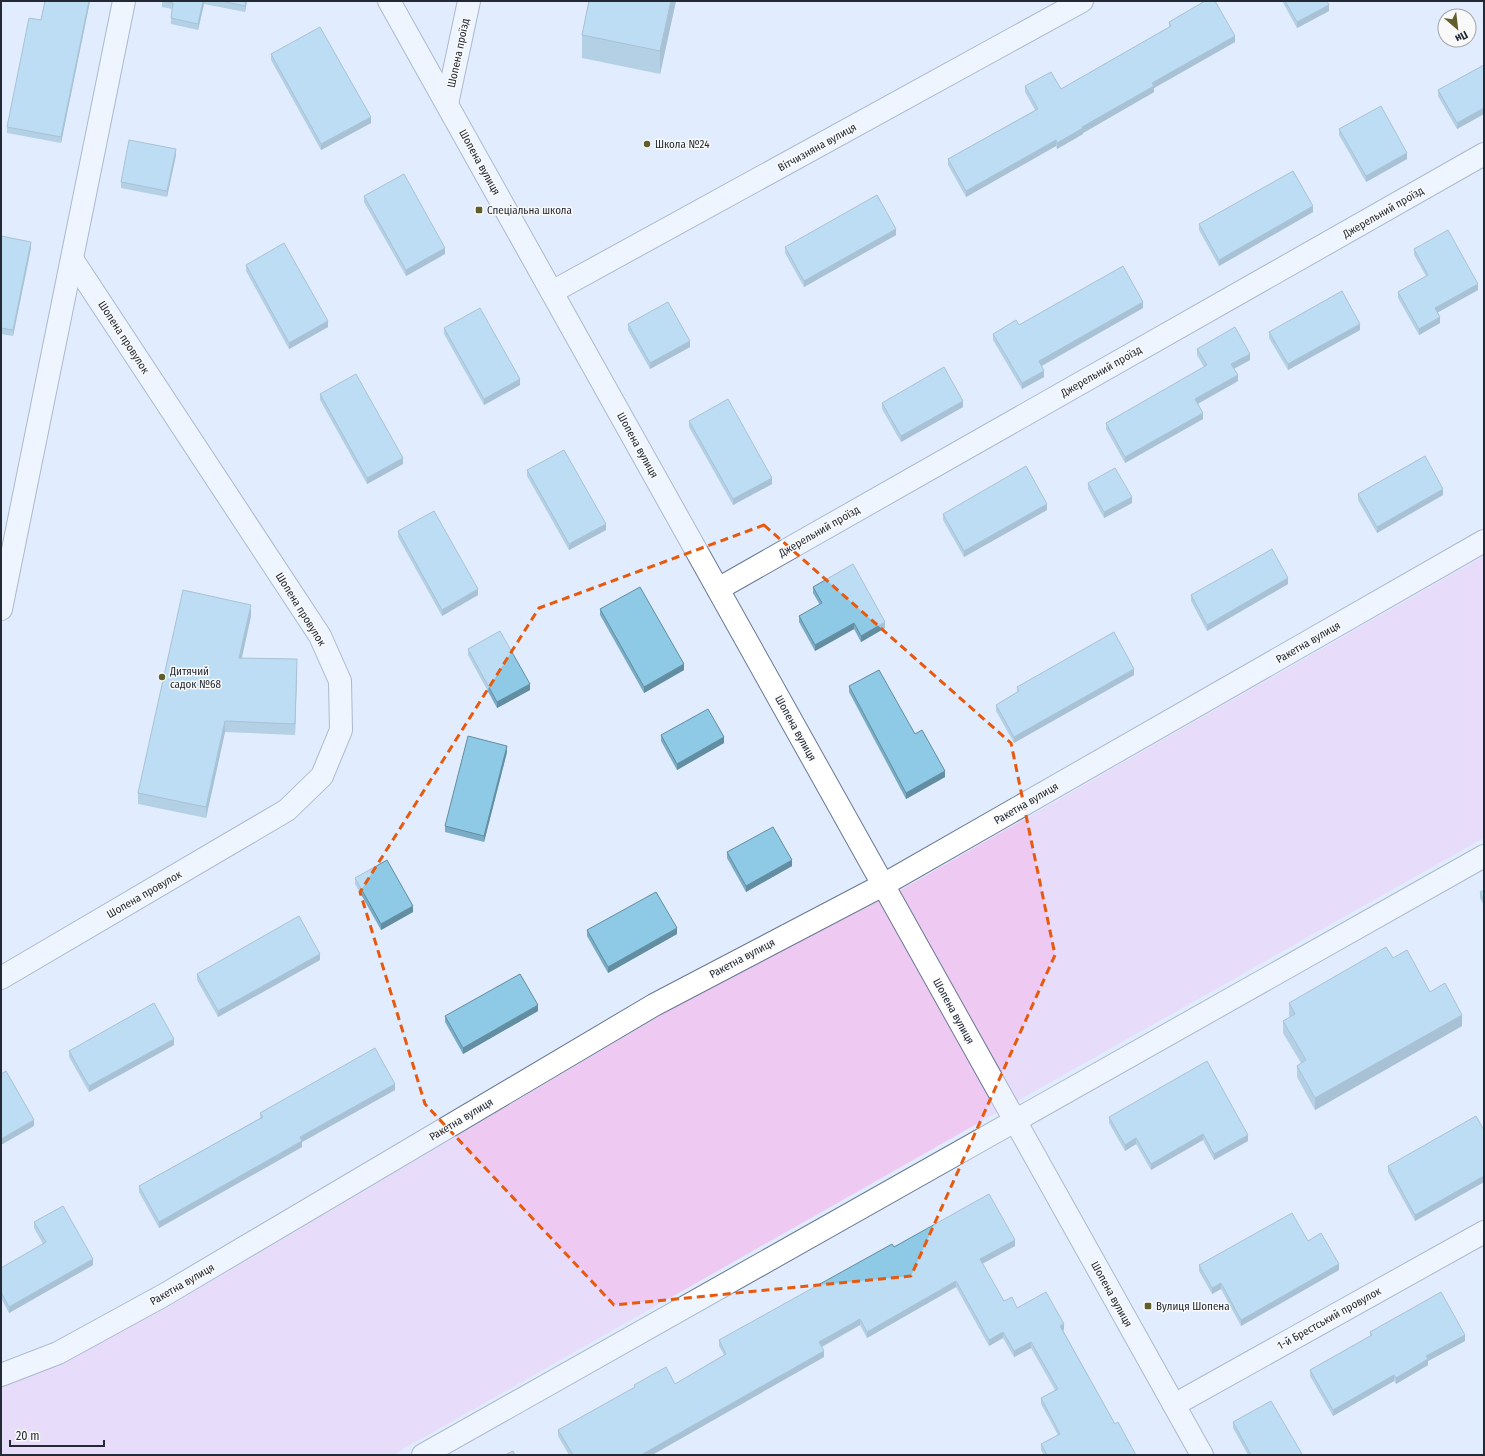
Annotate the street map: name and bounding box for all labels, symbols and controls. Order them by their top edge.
north arrow [1437,8,1477,48]
street label: Шопена проїзд [445,17,472,89]
text: Пн [1453,28,1470,45]
street label: Вітчизняна вулиця [776,121,859,174]
street label: Шопена вулиця [456,127,503,197]
place label: Школа №24 [655,138,710,151]
marker: Школа №24 [642,139,652,149]
street label: Джерельний проїзд [1340,184,1426,241]
place label: Спеціальна школа [487,204,572,217]
marker: Спеціальна школа [474,205,484,215]
street label: Шопена провулок [95,298,152,377]
street label: Джерельний проїзд [1058,343,1144,400]
street label: Шопена вулиця [614,410,661,480]
street label: Джерельний проїзд [776,503,862,560]
street label: Шопена провулок [273,570,329,649]
street label: Ракетна вулиця [1274,619,1343,666]
place label: Дитячий садок №68 [169,665,222,691]
marker: Дитячий садок №68 [157,672,167,682]
street label: Шопена вулиця [772,693,819,763]
street label: Ракетна вулиця [992,780,1061,827]
street label: Шопена провулок [105,867,185,921]
street label: Ракетна вулиця [707,936,777,981]
street label: Шопена вулиця [930,976,977,1046]
street label: Ракетна вулиця [427,1095,496,1144]
street label: Шопена вулиця [1088,1259,1135,1329]
street label: Ракетна вулиця [148,1261,217,1308]
street label: 1-й Брестський провулок [1275,1284,1384,1352]
place label: Вулиця Шопена [1156,1300,1230,1313]
marker: Вулиця Шопена [1143,1301,1153,1311]
scale bar [10,1422,104,1448]
text: 20 m [16,1429,40,1443]

